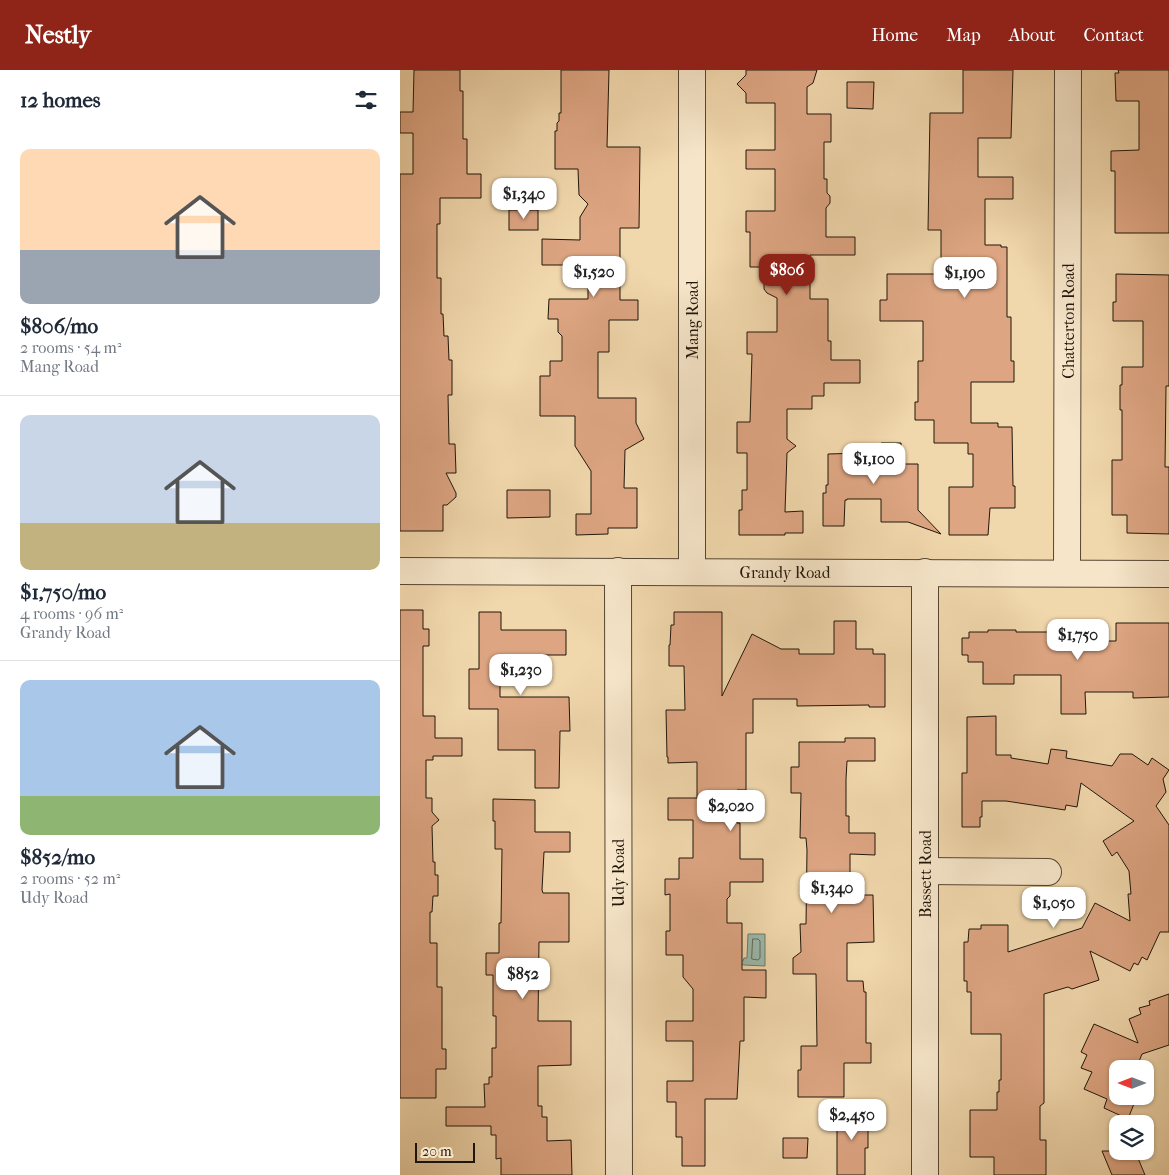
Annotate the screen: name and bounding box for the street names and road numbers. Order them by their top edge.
street label: Chatterton Road [1059,263,1078,379]
street label: Mang Road [683,280,702,359]
street label: Grandy Road [740,563,831,582]
street label: Bassett Road [916,830,935,918]
street label: Udy Road [609,838,628,907]

